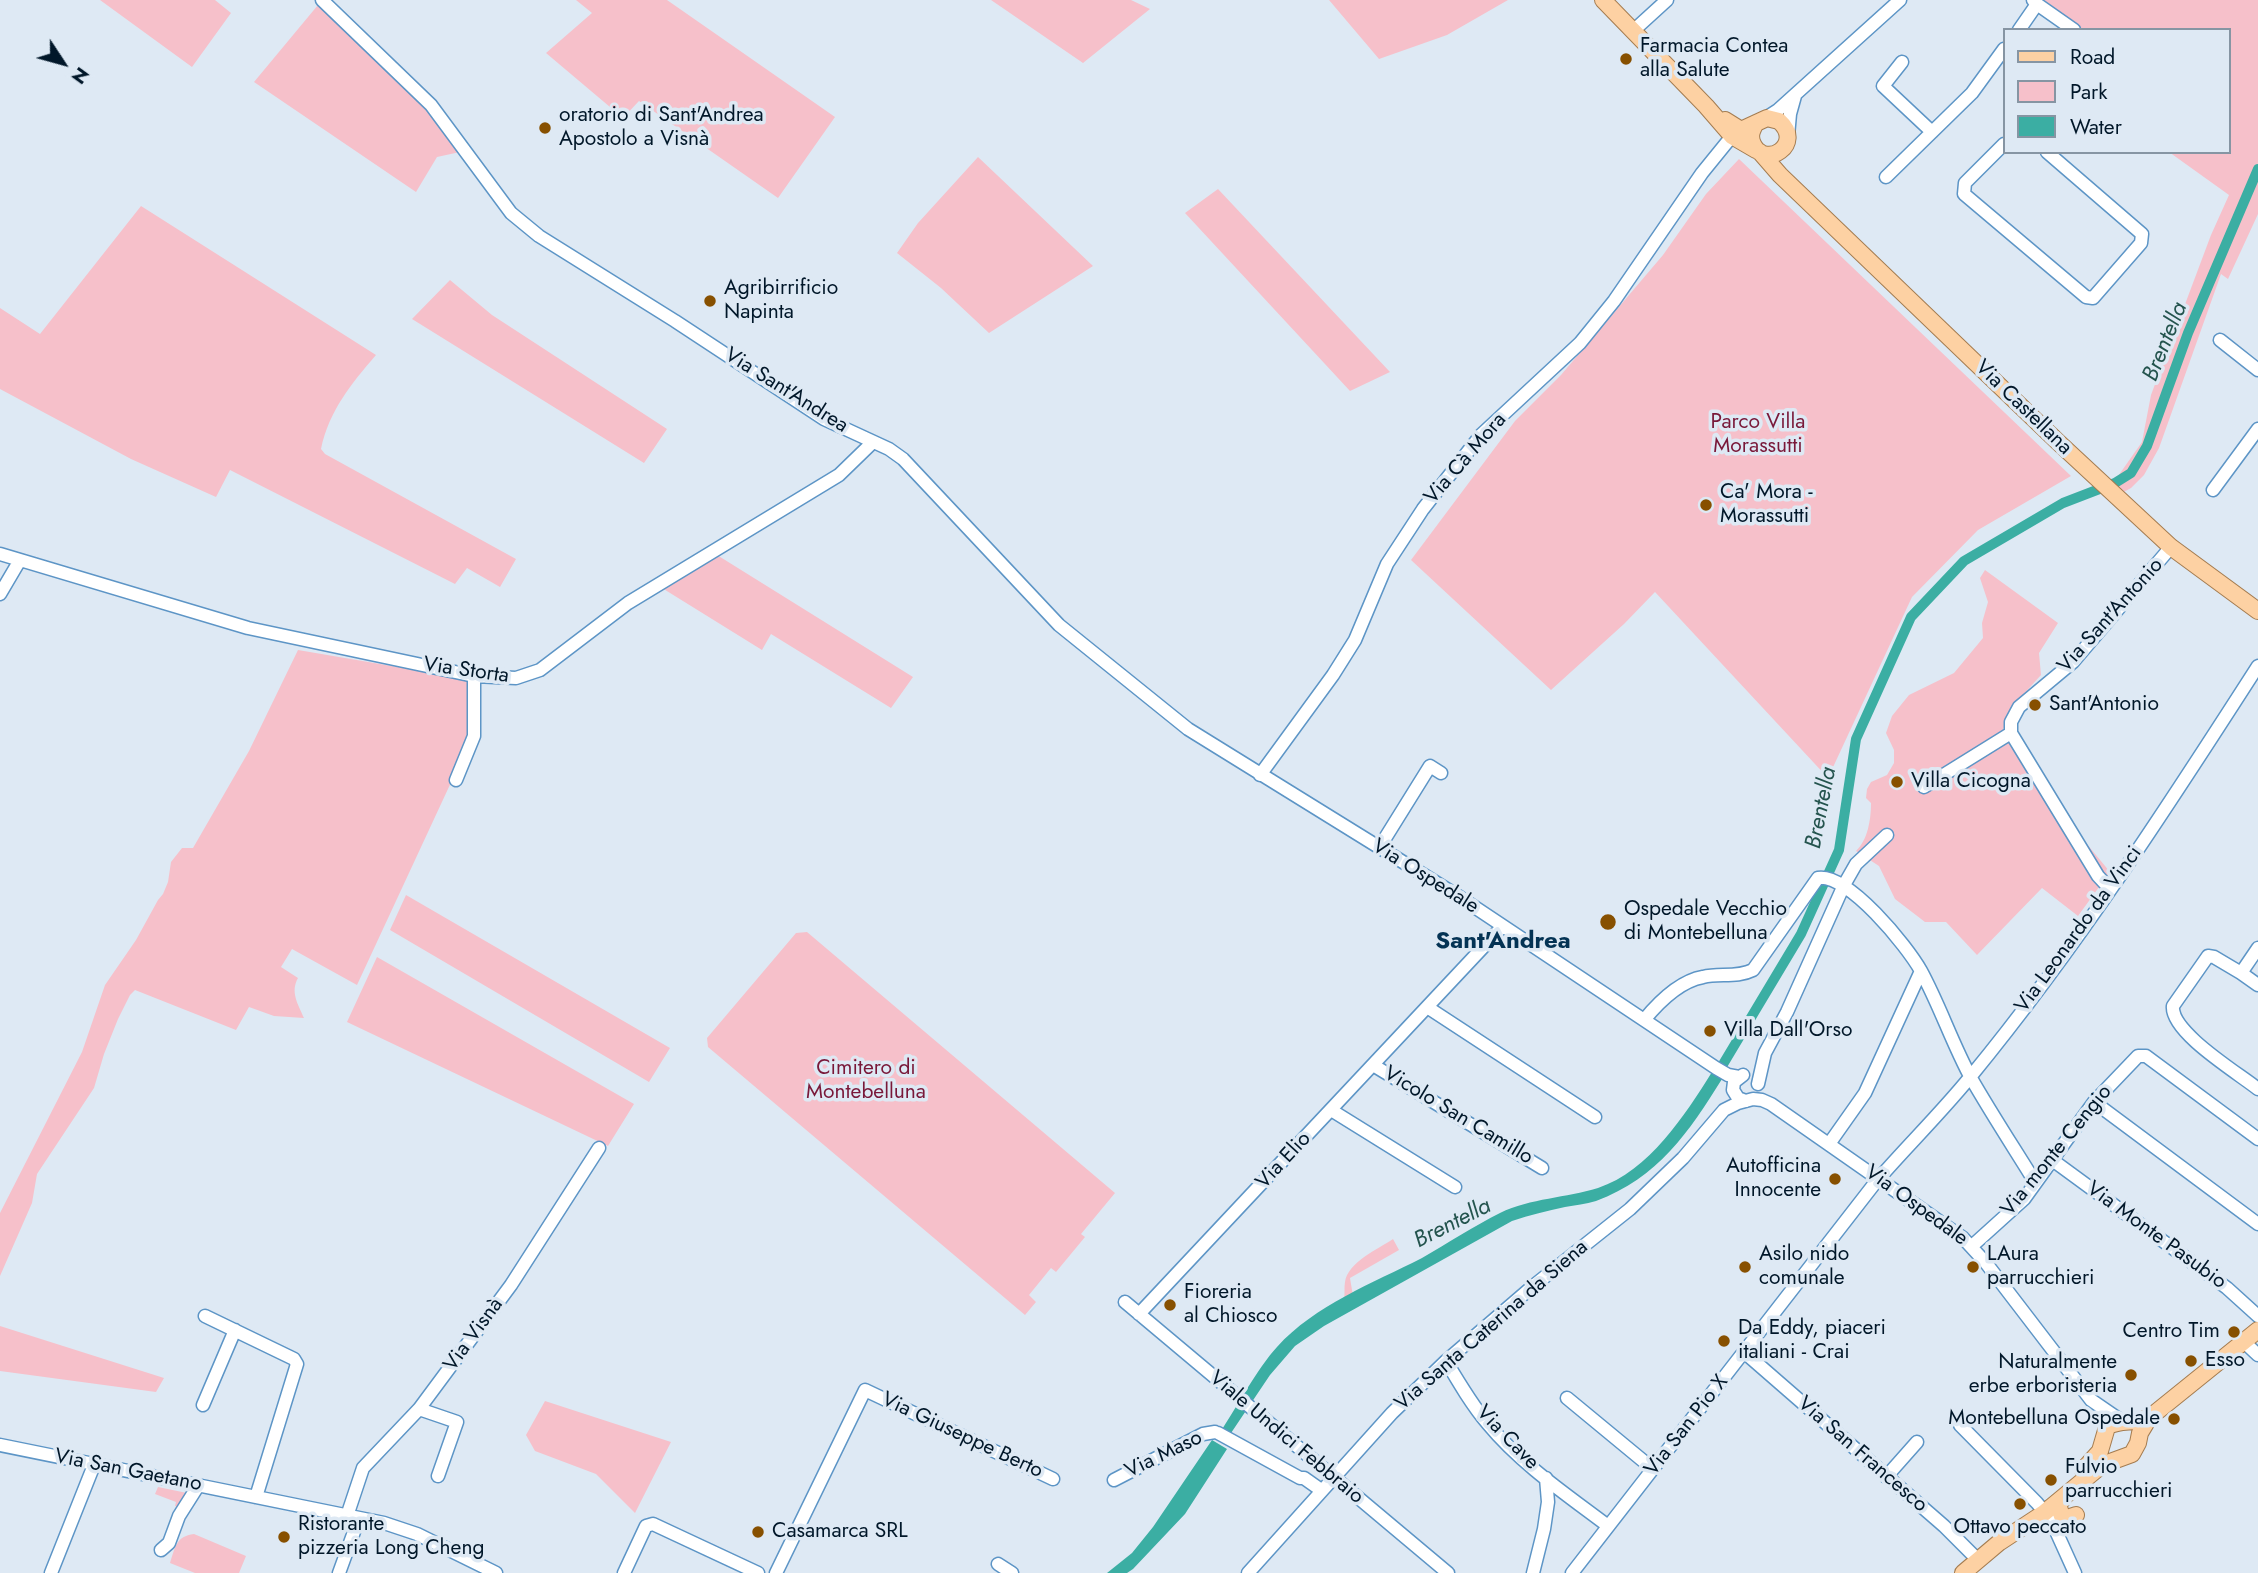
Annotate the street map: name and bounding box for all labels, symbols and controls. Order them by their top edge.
north arrow [28,28,98,98]
legend [2002,28,2230,154]
place label: Farmacia Contea alla Salute [1640,34,1788,84]
text: Road [2070,42,2115,72]
marker: Farmacia Contea alla Salute [1618,51,1634,67]
text: N [65,62,96,90]
text: Park [2070,77,2107,107]
place label: oratorio di Sant'Andrea Apostolo a Visnà [559,103,764,153]
text: Water [2070,112,2122,142]
marker: oratorio di Sant'Andrea Apostolo a Visnà [537,120,553,136]
place label: Agribirrificio Napinta [724,276,838,326]
marker: Agribirrificio Napinta [702,293,718,309]
water label: Brentella [2138,298,2194,386]
street label: Via Sant'Andrea [720,343,852,439]
street label: Via Castellana [1969,355,2077,461]
street label: Via Cà Mora [1420,408,1512,510]
park label: Parco Villa Morassutti [1711,410,1805,460]
place label: Ca' Mora - Morassutti [1720,480,1813,530]
marker: Ca' Mora - Morassutti [1698,497,1714,513]
street label: Via Sant'Antonio [2053,553,2169,679]
street label: Via Storta [422,653,510,689]
place label: Sant'Antonio [2049,692,2159,718]
marker: Sant'Antonio [2027,697,2043,713]
water label: Brentella [1801,765,1843,851]
place label: Villa Cicogna [1911,769,2031,795]
marker: Villa Cicogna [1889,774,1905,790]
street label: Via Ospedale [1367,834,1483,920]
street label: Via Leonardo da Vinci [2010,842,2148,1018]
place label: Ospedale Vecchio di Montebelluna [1624,897,1787,947]
marker: Ospedale Vecchio di Montebelluna [1598,912,1618,932]
district label: Sant'Andrea [1435,928,1571,956]
place label: Villa Dall'Orso [1724,1018,1852,1044]
marker: Villa Dall'Orso [1702,1023,1718,1039]
park label: Cimitero di Montebelluna [806,1056,926,1106]
street label: Vicolo San Camillo [1379,1061,1537,1171]
street label: Via monte Cengio [1996,1080,2118,1222]
street label: Via Elio [1251,1127,1317,1195]
place label: Autofficina Innocente [1726,1154,1821,1204]
street label: Via Ospedale [1860,1160,1972,1252]
marker: Autofficina Innocente [1827,1171,1843,1187]
street label: Via Monte Pasubio [2081,1177,2231,1295]
water label: Brentella [1410,1193,1496,1255]
street label: Via Santa Caterina da Siena [1390,1235,1594,1417]
place label: Asilo nido comunale [1759,1242,1849,1292]
place label: LAura parrucchieri [1987,1242,2095,1292]
marker: Asilo nido comunale [1737,1259,1753,1275]
marker: LAura parrucchieri [1965,1259,1981,1275]
place label: Fioreria al Chiosco [1184,1280,1278,1330]
street label: Via Visnà [439,1293,509,1377]
marker: Fioreria al Chiosco [1162,1297,1178,1313]
place label: Da Eddy, piaceri italiani - Crai [1738,1316,1886,1366]
place label: Centro Tim [2122,1319,2220,1345]
marker: Centro Tim [2226,1324,2242,1340]
marker: Da Eddy, piaceri italiani - Crai [1716,1333,1732,1349]
place label: Esso [2205,1348,2245,1374]
place label: Naturalmente erbe erboristeria [1969,1350,2117,1400]
marker: Esso [2183,1353,2199,1369]
street label: Viale Undici Febbraio [1204,1366,1368,1510]
marker: Naturalmente erbe erboristeria [2123,1367,2139,1383]
street label: Via San Pio X [1640,1371,1734,1481]
street label: Via Giuseppe Berto [877,1388,1047,1484]
street label: Via San Francesco [1792,1392,1932,1518]
street label: Via Cave [1470,1401,1544,1475]
place label: Montebelluna Ospedale [1948,1406,2160,1432]
marker: Montebelluna Ospedale [2166,1411,2182,1427]
street label: Via Maso [1121,1426,1207,1484]
street label: Via San Gaetano [52,1444,204,1498]
place label: Fulvio parrucchieri [2065,1455,2173,1505]
marker: Fulvio parrucchieri [2043,1472,2059,1488]
marker: Ottavo peccato [2012,1496,2028,1512]
place label: Ristorante pizzeria Long Cheng [298,1512,484,1562]
place label: Ottavo peccato [1954,1515,2086,1541]
place label: Casamarca SRL [772,1519,908,1545]
marker: Casamarca SRL [750,1524,766,1540]
marker: Ristorante pizzeria Long Cheng [276,1529,292,1545]

